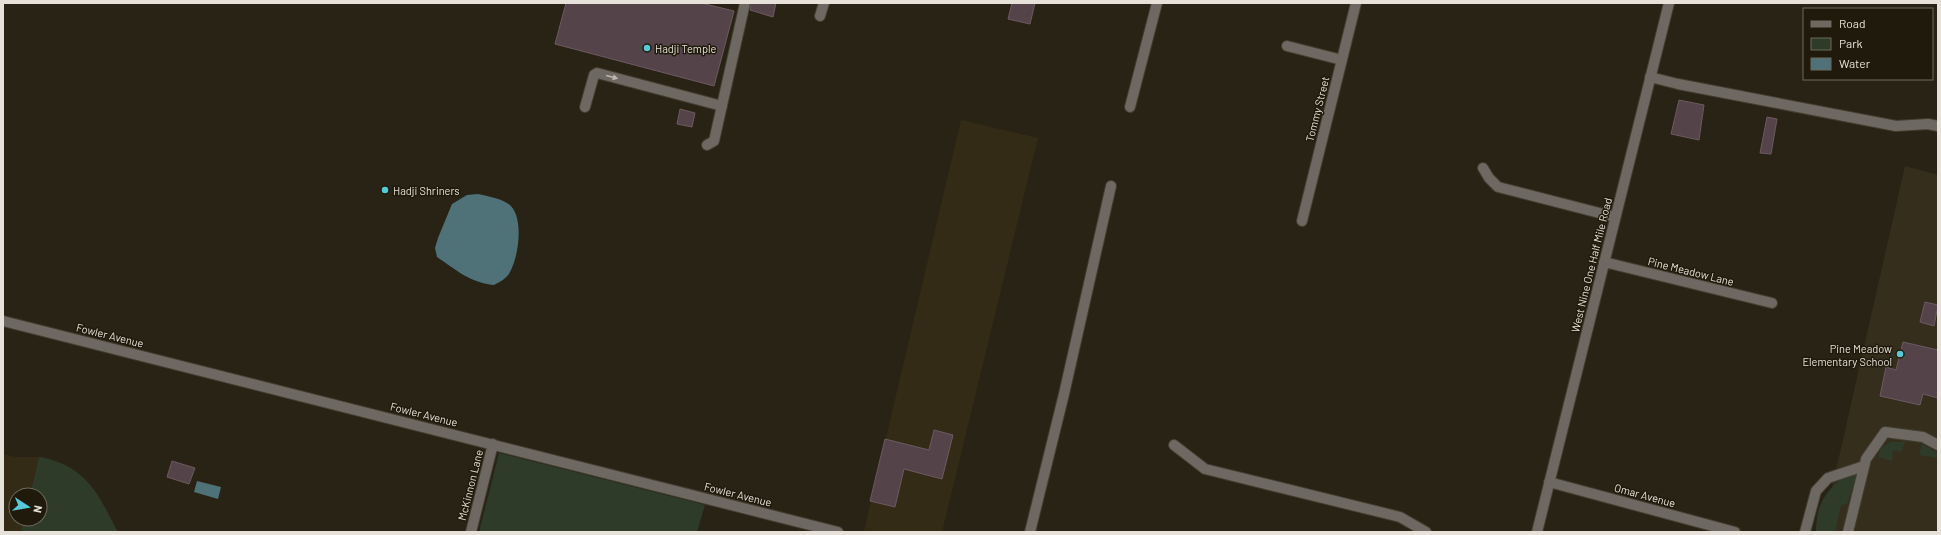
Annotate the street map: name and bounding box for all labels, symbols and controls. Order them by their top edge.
legend [1803,8,1933,80]
text: Road [1839,16,1866,30]
text: Park [1839,36,1863,50]
place label: Hadji Temple [655,42,717,55]
marker: Hadji Temple [642,43,652,53]
text: Water [1839,56,1871,70]
one-way arrow [606,75,618,81]
street label: Tommy Street [1303,75,1331,143]
place label: Hadji Shriners [393,184,460,197]
marker: Hadji Shriners [380,185,390,195]
street label: West Nine One Half Mile Road [1568,196,1614,334]
street label: Pine Meadow Lane [1647,254,1735,288]
street label: Fowler Avenue [75,320,145,350]
place label: Pine Meadow Elementary School [1802,342,1892,368]
marker: Pine Meadow Elementary School [1895,349,1905,359]
street label: Fowler Avenue [389,399,459,429]
street label: McKinnon Lane [455,448,485,522]
street label: Fowler Avenue [703,479,773,509]
street label: Omar Avenue [1613,481,1677,509]
north arrow [8,487,48,527]
text: N [31,504,45,514]

